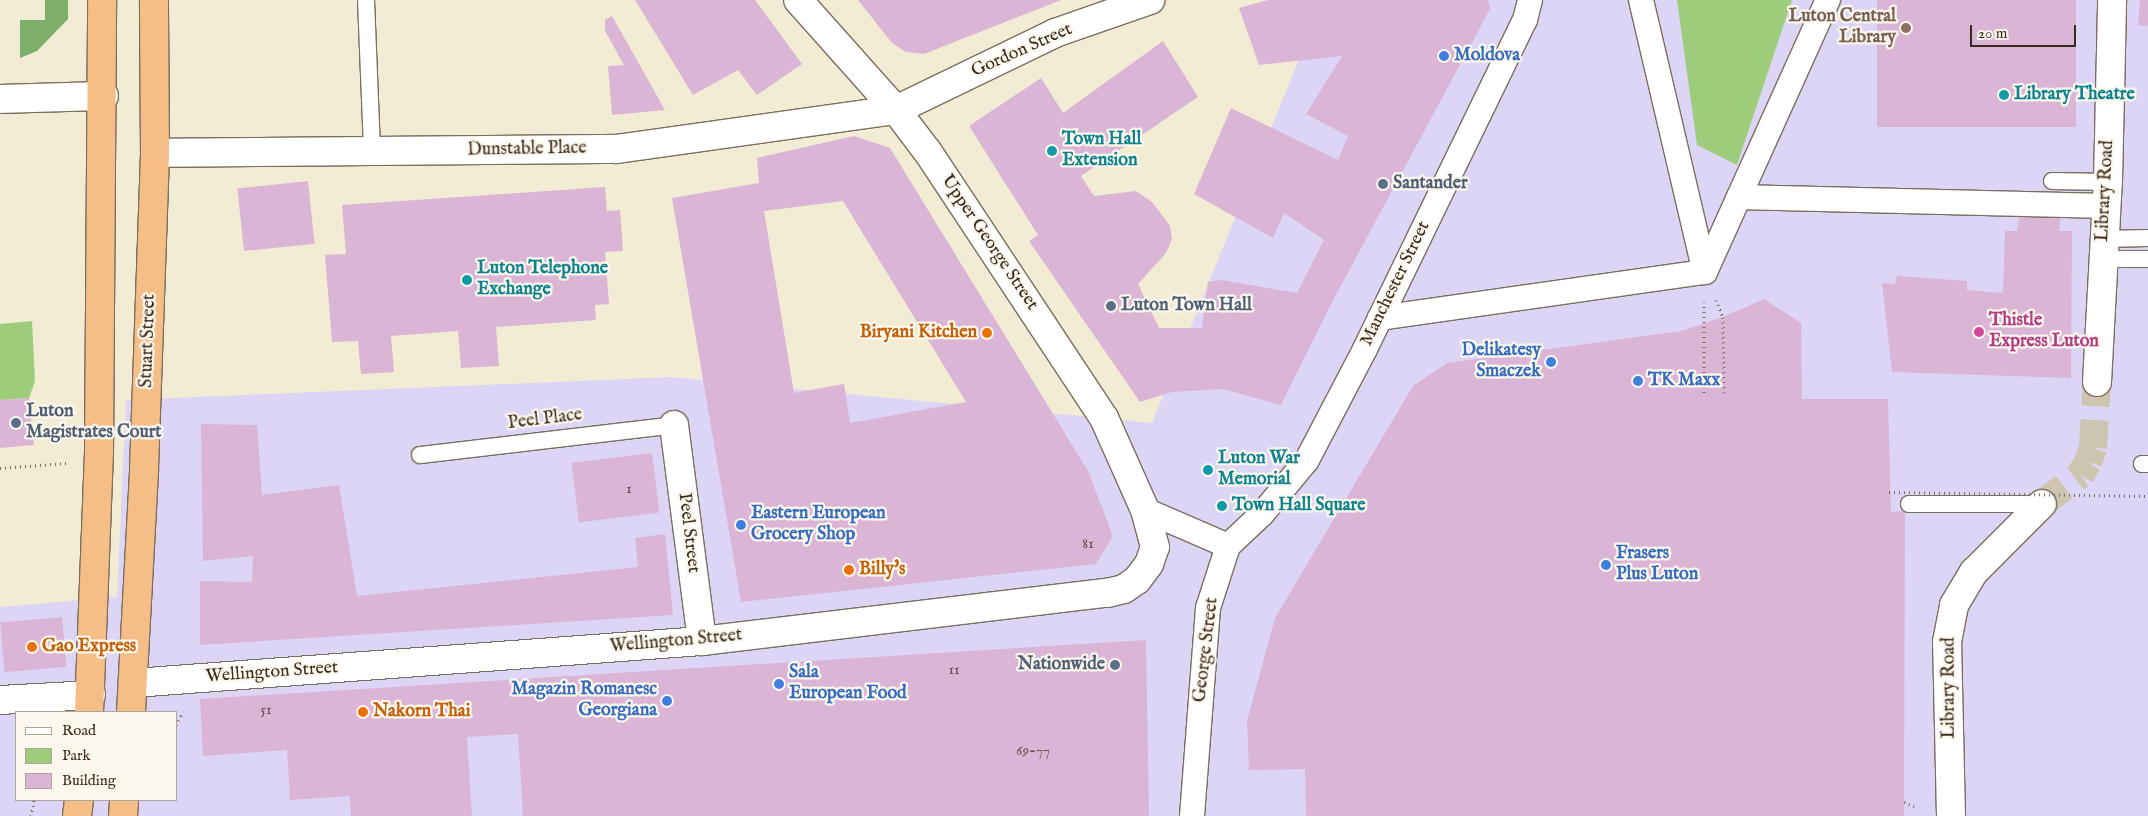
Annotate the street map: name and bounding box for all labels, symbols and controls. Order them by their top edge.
place label: Luton Central Library [1788,7,1896,50]
scale bar [1973,15,2079,47]
street label: Gordon Street [968,19,1076,83]
marker: Luton Central Library [1900,22,1912,34]
text: 20 m [1978,24,2007,43]
place label: Moldova [1454,45,1520,67]
marker: Moldova [1438,50,1450,62]
place label: Library Theatre [2014,84,2135,106]
marker: Library Theatre [1998,89,2010,101]
place label: Town Hall Extension [1062,130,1141,172]
street label: Dunstable Place [467,138,587,162]
street label: Library Road [2093,140,2119,242]
marker: Town Hall Extension [1046,145,1058,157]
street label: Upper George Street [936,171,1042,315]
place label: Santander [1393,173,1468,195]
marker: Santander [1377,178,1389,190]
street label: Manchester Street [1357,218,1435,350]
place label: Luton Telephone Exchange [477,259,608,302]
marker: Luton Telephone Exchange [461,274,473,286]
street label: Stuart Street [137,294,161,388]
place label: Luton Town Hall [1121,295,1252,317]
marker: Luton Town Hall [1105,300,1117,312]
place label: Thistle Express Luton [1989,311,2099,354]
place label: Biryani Kitchen [860,322,977,344]
marker: Thistle Express Luton [1973,326,1985,338]
marker: Biryani Kitchen [981,327,993,339]
place label: Delikatesy Smaczek [1462,341,1541,384]
marker: Delikatesy Smaczek [1545,356,1557,368]
place label: TK Maxx [1648,370,1720,392]
marker: TK Maxx [1632,375,1644,387]
place label: Luton Magistrates Court [26,402,162,444]
street label: Peel Place [507,405,583,435]
marker: Luton Magistrates Court [10,417,22,429]
place label: Luton War Memorial [1218,449,1300,492]
marker: Luton War Memorial [1202,464,1214,476]
house number: 1 [626,480,632,498]
street label: Peel Street [672,492,704,574]
place label: Town Hall Square [1232,495,1365,517]
marker: Town Hall Square [1216,500,1228,512]
place label: Eastern European Grocery Shop [751,504,886,546]
marker: Eastern European Grocery Shop [735,519,747,531]
house number: 81 [1082,535,1094,553]
place label: Frasers Plus Luton [1616,544,1698,586]
place label: Billy's [859,559,905,581]
marker: Frasers Plus Luton [1600,559,1612,571]
marker: Billy's [843,564,855,576]
street label: George Street [1190,596,1224,704]
street label: Wellington Street [609,625,743,659]
place label: Gao Express [42,636,136,658]
street label: Library Road [1939,637,1961,739]
marker: Gao Express [26,641,38,653]
place label: Nationwide [1018,654,1105,676]
street label: Wellington Street [205,658,339,688]
marker: Nationwide [1109,659,1121,671]
house number: 11 [948,661,960,679]
place label: Sala European Food [789,663,907,706]
marker: Sala European Food [773,678,785,690]
place label: Magazin Romanesc Georgiana [511,680,657,722]
marker: Magazin Romanesc Georgiana [661,695,673,707]
house number: 51 [260,701,272,719]
place label: Nakorn Thai [373,701,470,723]
marker: Nakorn Thai [357,706,369,718]
legend [15,711,178,801]
text: Road [62,721,96,740]
house number: 69-77 [1016,742,1050,760]
text: Park [62,746,91,765]
text: Building [62,771,116,790]

